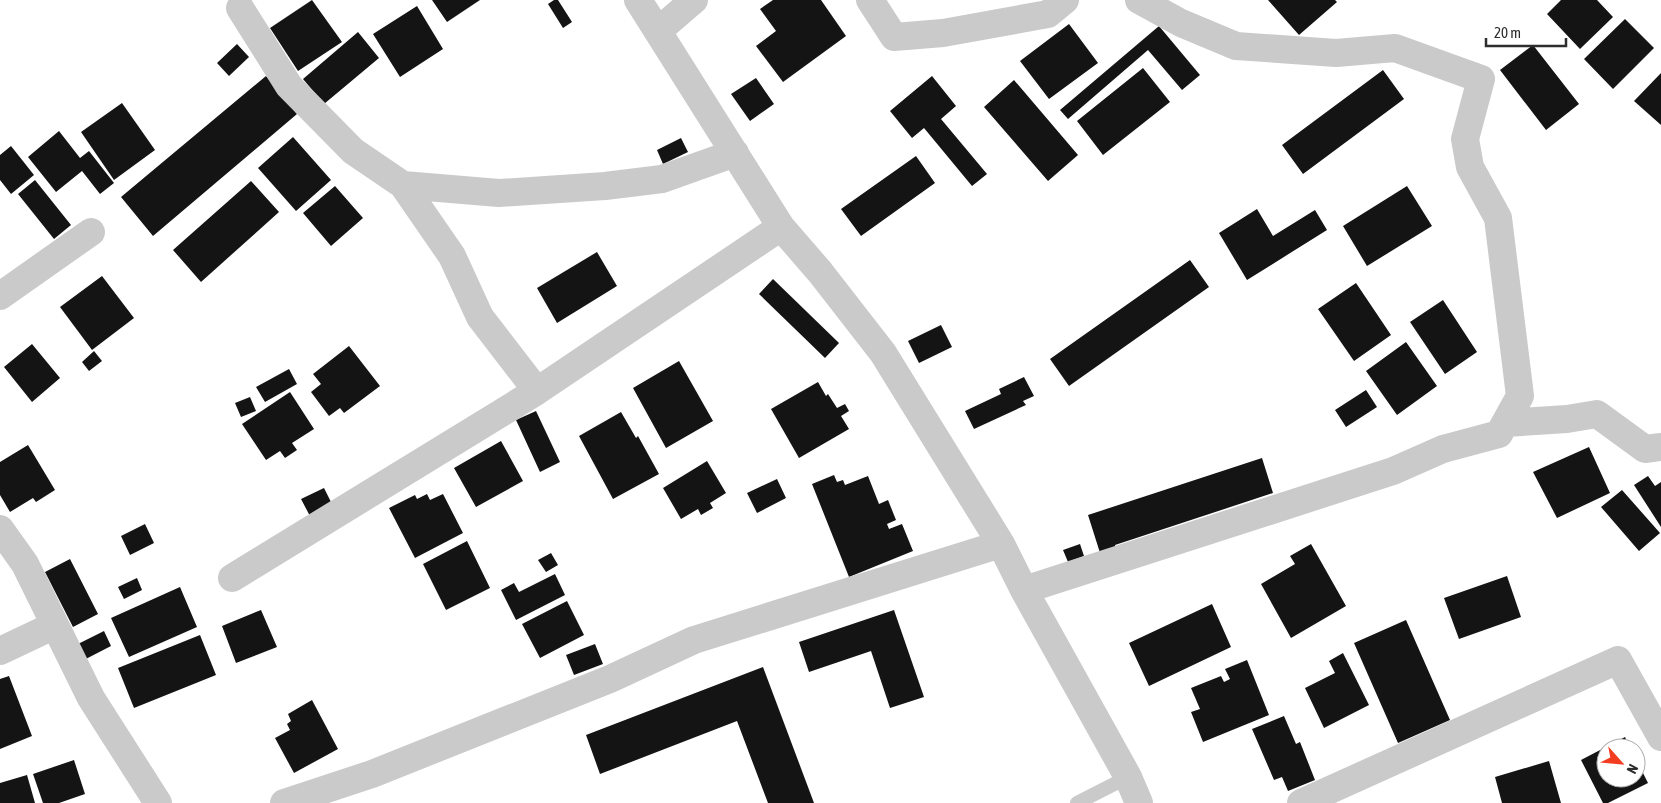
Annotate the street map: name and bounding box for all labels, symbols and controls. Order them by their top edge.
scale bar [1486,15,1566,47]
text: 20 m [1494,24,1521,41]
north arrow [1596,738,1646,788]
text: N [1624,762,1642,776]

